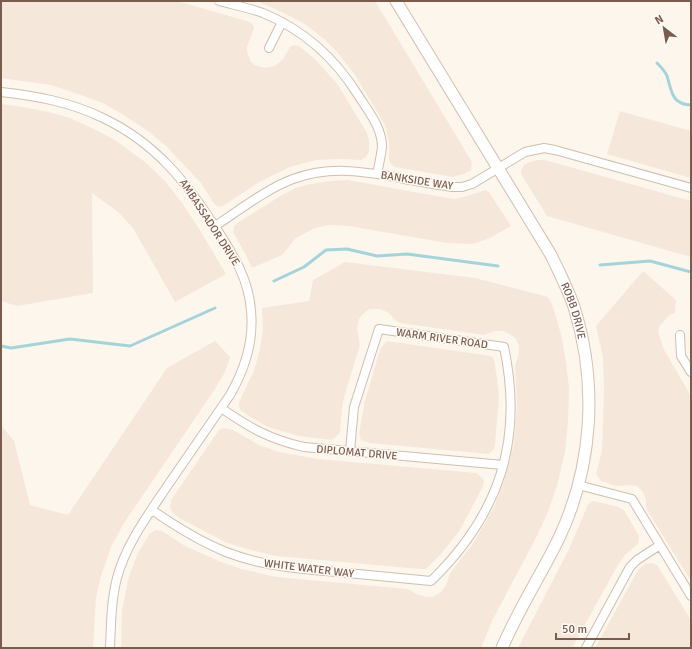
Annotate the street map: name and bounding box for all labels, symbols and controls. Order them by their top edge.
north arrow [644,8,684,48]
text: N [652,12,666,27]
street label: BANKSIDE WAY [380,168,455,193]
street label: AMBASSADOR DRIVE [177,176,242,268]
street label: ROBB DRIVE [558,280,588,340]
street label: WARM RIVER ROAD [395,326,489,351]
street label: DIPLOMAT DRIVE [316,442,398,463]
street label: WHITE WATER WAY [263,557,355,581]
scale bar [556,615,629,641]
text: 50 m [562,622,587,637]

